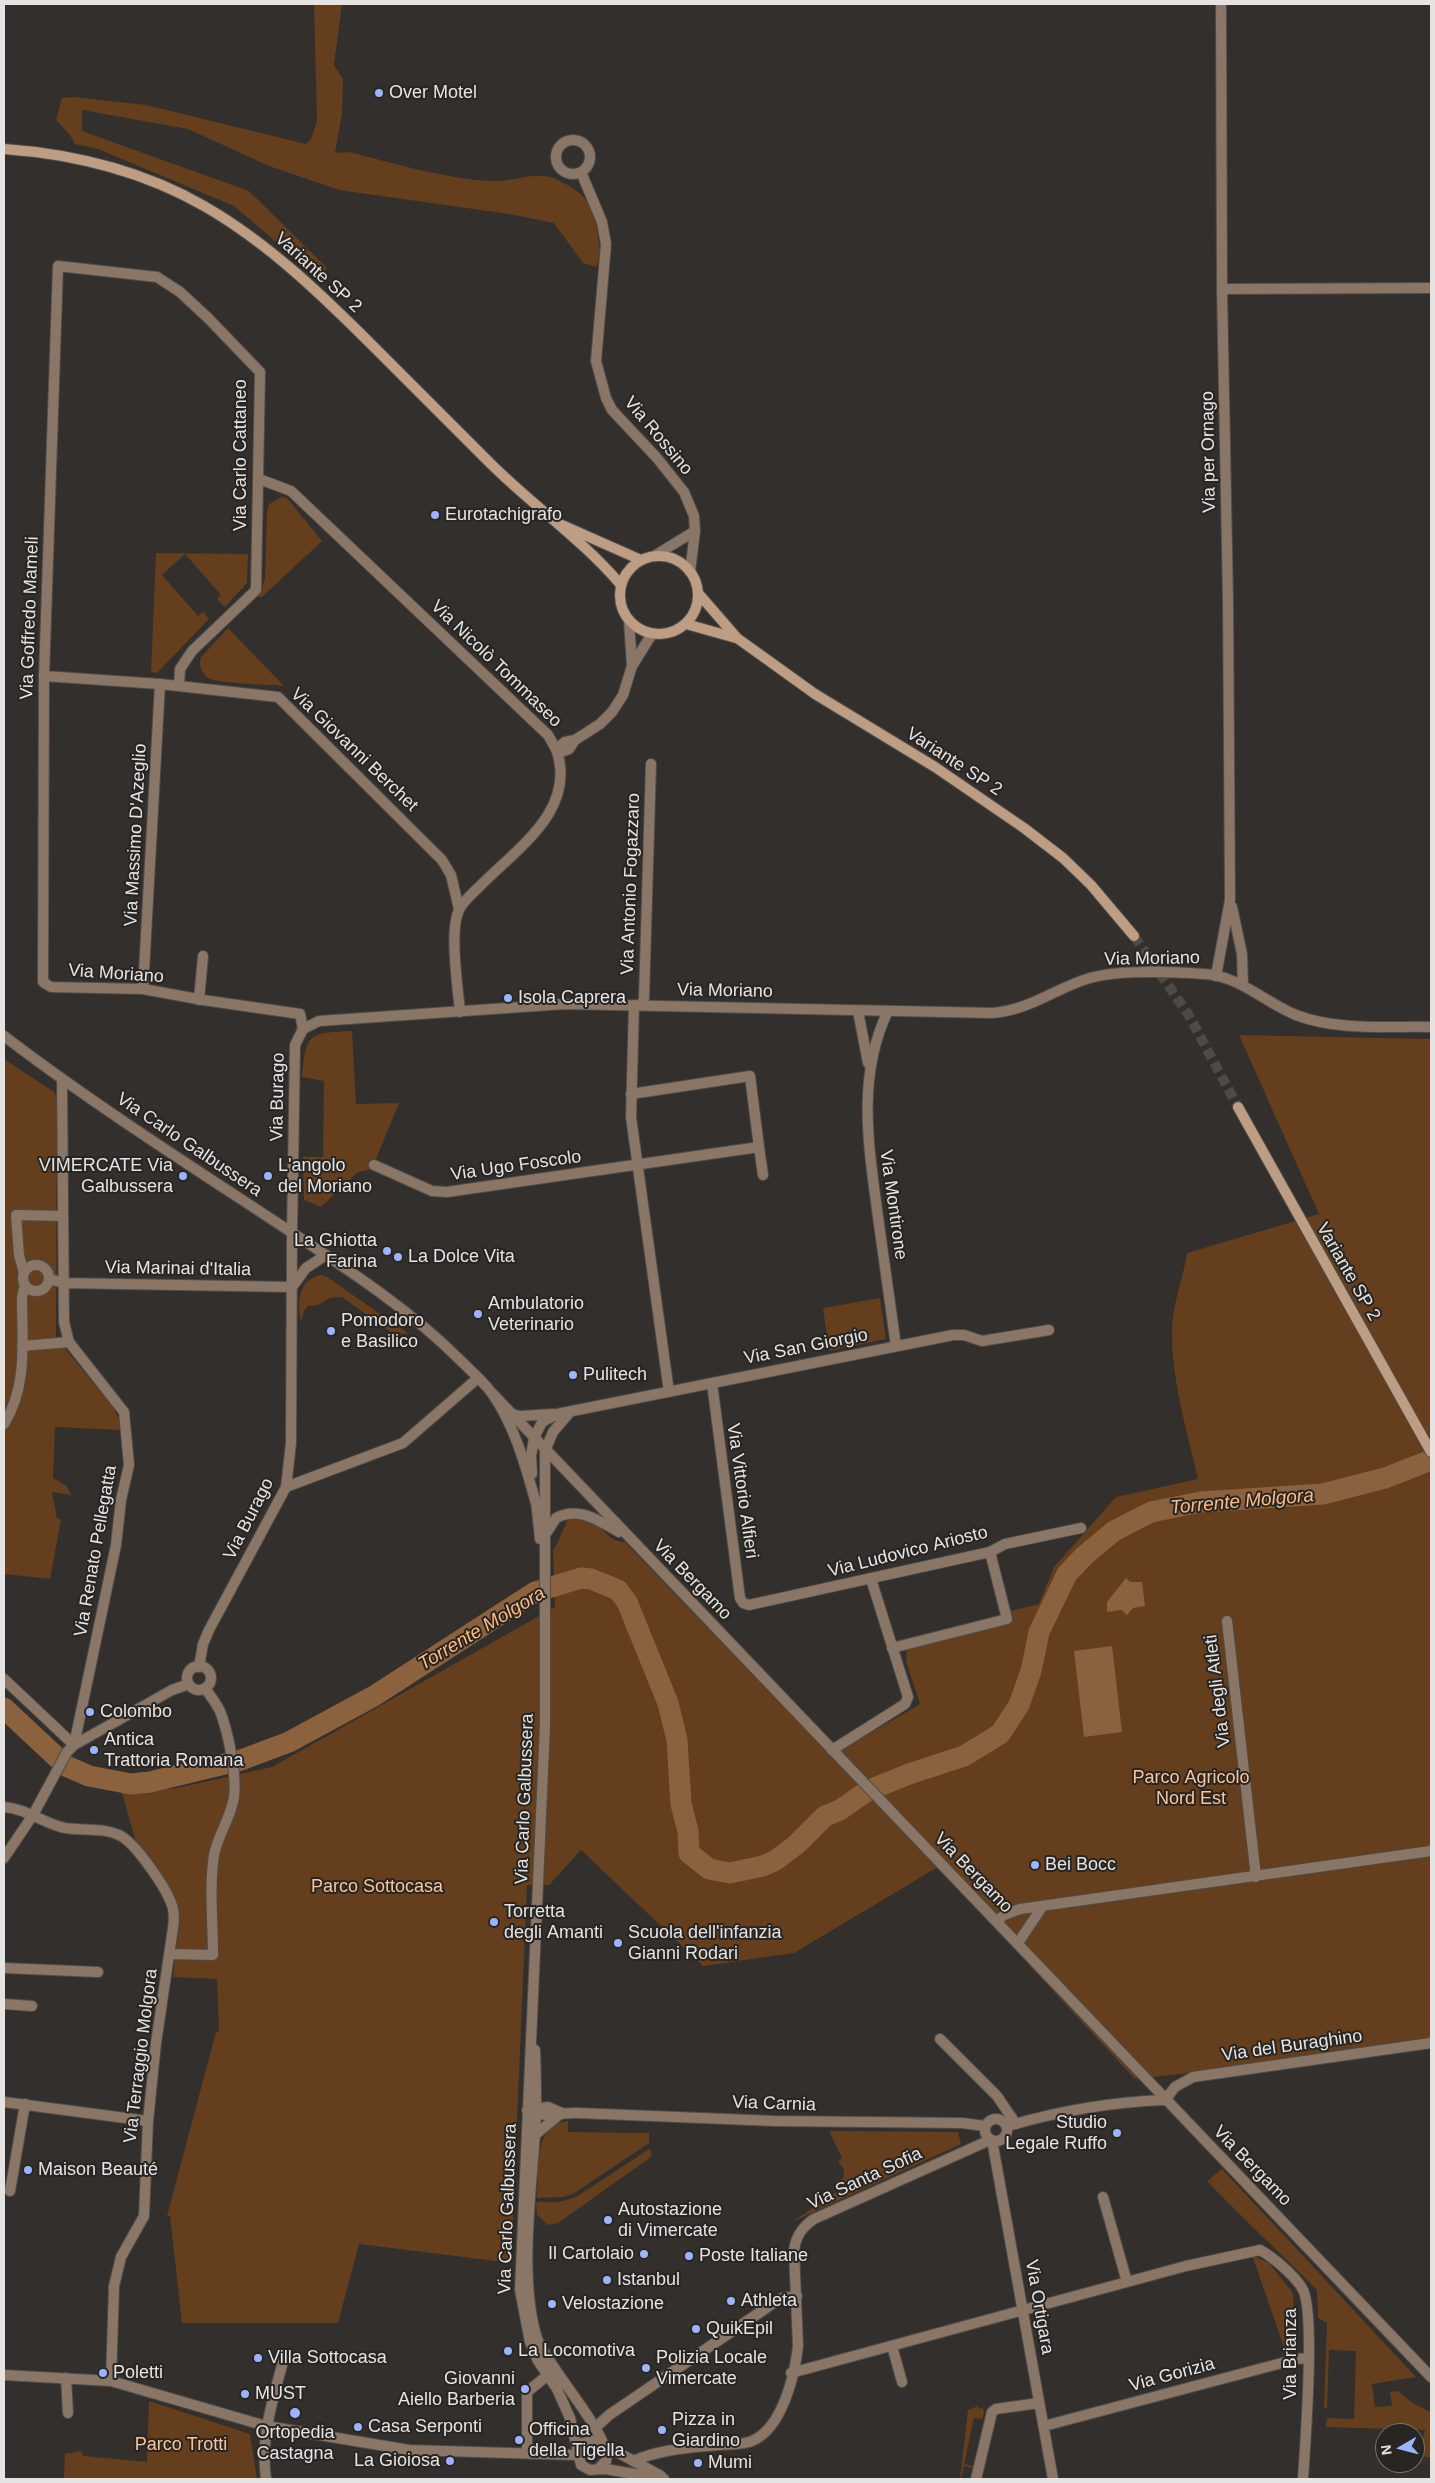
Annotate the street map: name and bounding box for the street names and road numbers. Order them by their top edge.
street label: Variante SP 2 [270,228,366,318]
street label: Via Carlo Cattaneo [230,379,252,531]
street label: Via per Ornago [1197,391,1221,513]
street label: Via Rossino [619,392,697,480]
street label: Via Goffredo Mameli [16,536,44,700]
street label: Via Nicolò Tommaseo [426,596,566,732]
street label: Via Giovanni Berchet [286,684,422,816]
street label: Variante SP 2 [902,723,1006,801]
street label: Via Massimo D'Azeglio [120,743,152,927]
street label: Via Antonio Fogazzaro [617,793,645,975]
street label: Via Moriano [1104,947,1200,971]
street label: Via Moriano [68,960,164,988]
street label: Via Moriano [677,979,773,1003]
street label: Via Burago [266,1052,290,1142]
street label: Via Carlo Galbussera [112,1088,266,1202]
street label: Via Ugo Foscolo [449,1146,583,1186]
street label: Via Montirone [875,1149,911,1261]
street label: Variante SP 2 [1311,1219,1385,1325]
street label: Via Marinai d'Italia [105,1257,251,1281]
street label: Via San Giorgio [742,1324,870,1370]
street label: Via Vittorio Alfieri [722,1422,762,1560]
street label: Via Renato Pellegatta [70,1464,122,1638]
street label: Via Burago [219,1475,279,1563]
street label: Via Ludovico Ariosto [826,1522,990,1582]
street label: Via Bergamo [648,1535,736,1625]
street label: Via degli Atleti [1200,1633,1236,1749]
street label: Via Carlo Galbussera [511,1713,539,1885]
street label: Via Bergamo [929,1828,1017,1918]
street label: Via Terraggio Molgora [120,1967,162,2145]
street label: Via del Buraghino [1220,2025,1364,2067]
street label: Via Carnia [732,2092,816,2116]
street label: Via Bergamo [1208,2121,1296,2211]
street label: Via Carlo Galbussera [494,2123,522,2295]
street label: Via Santa Sofia [804,2143,926,2215]
street label: Via Ortigara [1020,2258,1058,2356]
street label: Via Brianza [1280,2308,1302,2400]
street label: Via Gorizia [1127,2353,1217,2397]

